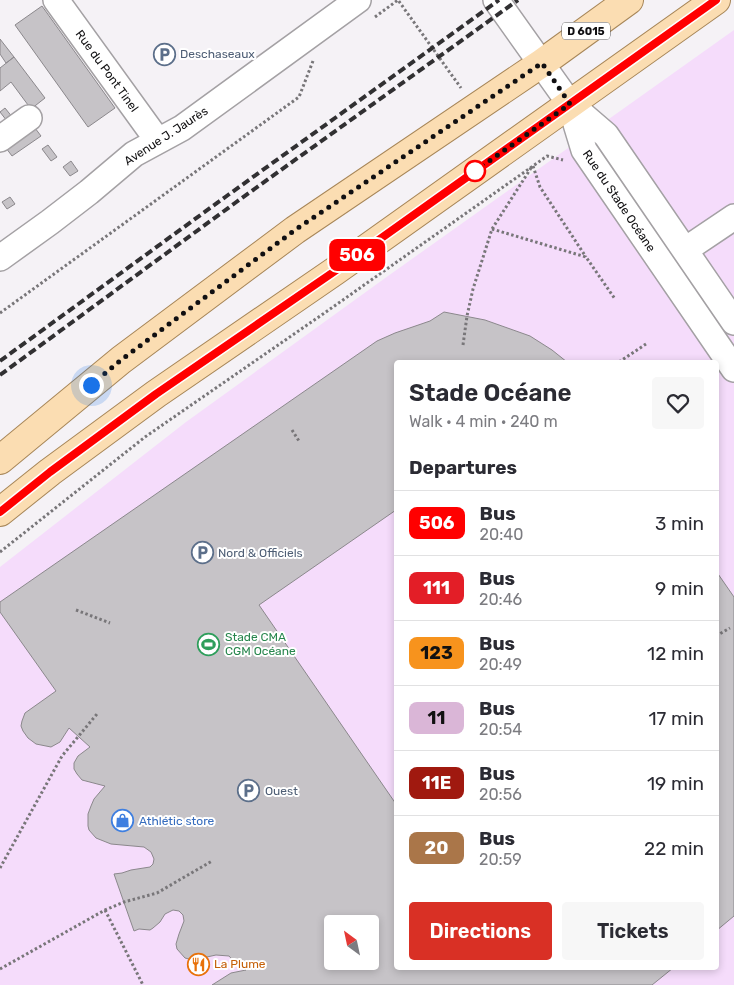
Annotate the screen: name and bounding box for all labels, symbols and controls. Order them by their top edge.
road number: D 6015 [562,22,610,40]
street label: Rue du Pont Tinel [73,27,141,115]
parking icon: Deschaseaux [152,42,176,66]
place label: Deschaseaux [180,47,255,61]
street label: Avenue J. Jaurès [122,104,210,168]
street label: Rue du Stade Océane [580,147,658,255]
unlabelled marker [464,160,486,182]
line badge: 506 [328,239,386,271]
text: 506 [339,244,375,266]
your location [79,373,104,398]
button: heart [652,377,704,429]
text: Stade Océane [409,379,572,407]
text: Walk · 4 min · 240 m [409,412,558,431]
text: Departures [409,456,517,479]
text: Bus [480,502,516,525]
text: 506 [419,512,455,534]
text: 3 min [655,512,704,535]
text: 20:40 [480,525,523,544]
parking icon: Nord & Officiels [190,541,214,565]
place label: Nord & Officiels [218,546,303,560]
text: Bus [479,567,515,590]
text: 111 [423,577,450,599]
text: 9 min [655,577,704,600]
text: 20:46 [479,590,522,609]
place label: Stade CMA CGM Océane [225,630,296,658]
sports icon: Stade CMA CGM Océane [197,632,221,656]
text: Bus [479,632,515,655]
text: 123 [420,642,453,664]
text: 12 min [647,642,704,665]
text: 20:49 [479,655,522,674]
text: Bus [479,697,515,720]
text: 11 [428,707,445,729]
text: 17 min [648,707,704,730]
text: 20:54 [479,720,522,739]
text: Bus [479,762,515,785]
text: 11E [422,772,451,794]
text: 19 min [647,772,704,795]
parking icon: Ouest [237,779,261,803]
place label: Ouest [265,784,298,798]
text: 20:56 [479,785,522,804]
shop icon: Athlétic store [111,809,135,833]
place label: Athlétic store [139,814,215,828]
text: Bus [479,827,515,850]
text: 20 [425,837,448,859]
text: 22 min [644,837,704,860]
text: 20:59 [479,850,522,869]
button: Directions [409,902,552,960]
button: Tickets [562,902,704,960]
north arrow [324,915,379,970]
map controls [324,915,379,970]
restaurant icon: La Plume [186,952,210,976]
place label: La Plume [214,957,266,971]

